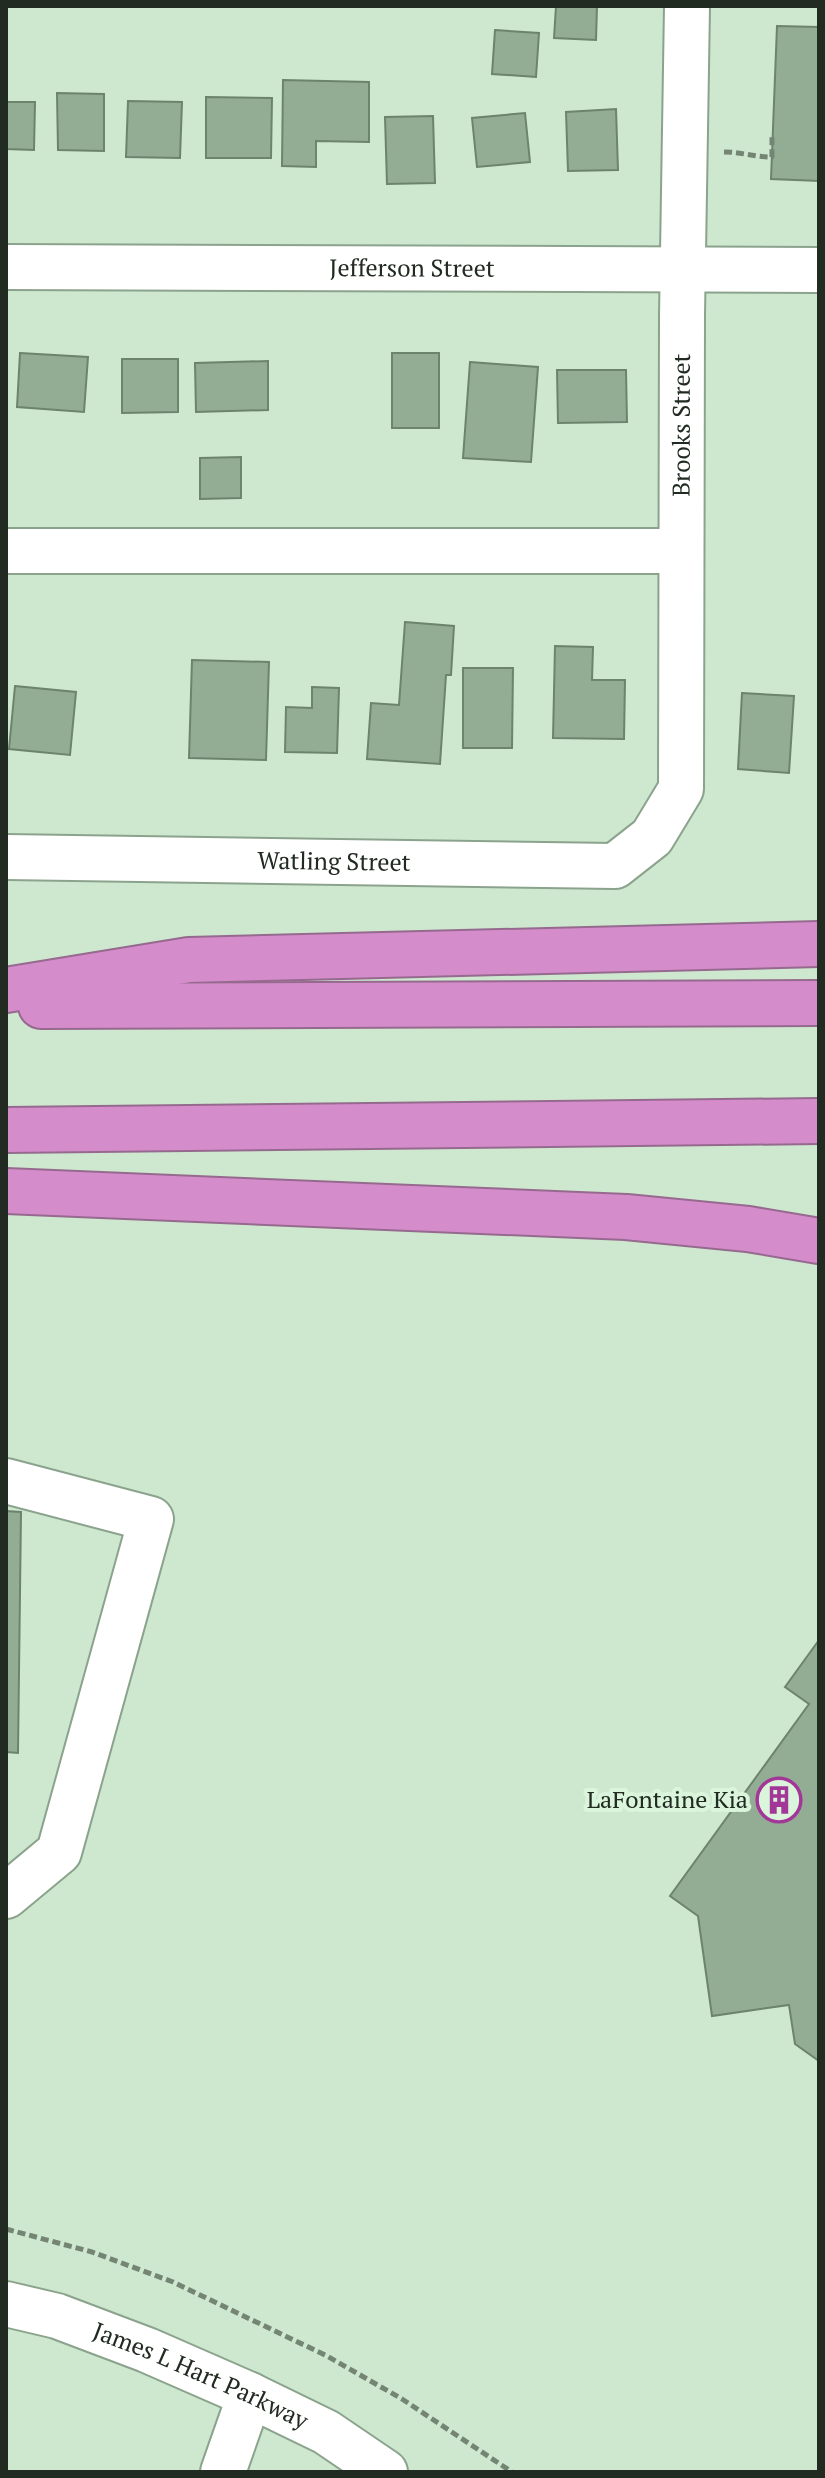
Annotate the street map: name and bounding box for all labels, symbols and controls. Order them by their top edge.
street label: Jefferson Street [329,251,495,284]
street label: Brooks Street [665,353,697,497]
street label: Watling Street [257,844,411,878]
building icon: LaFontaine Kia [755,1776,803,1824]
place label: LaFontaine Kia [587,1783,748,1815]
street label: James L Hart Parkway [89,2314,315,2436]

